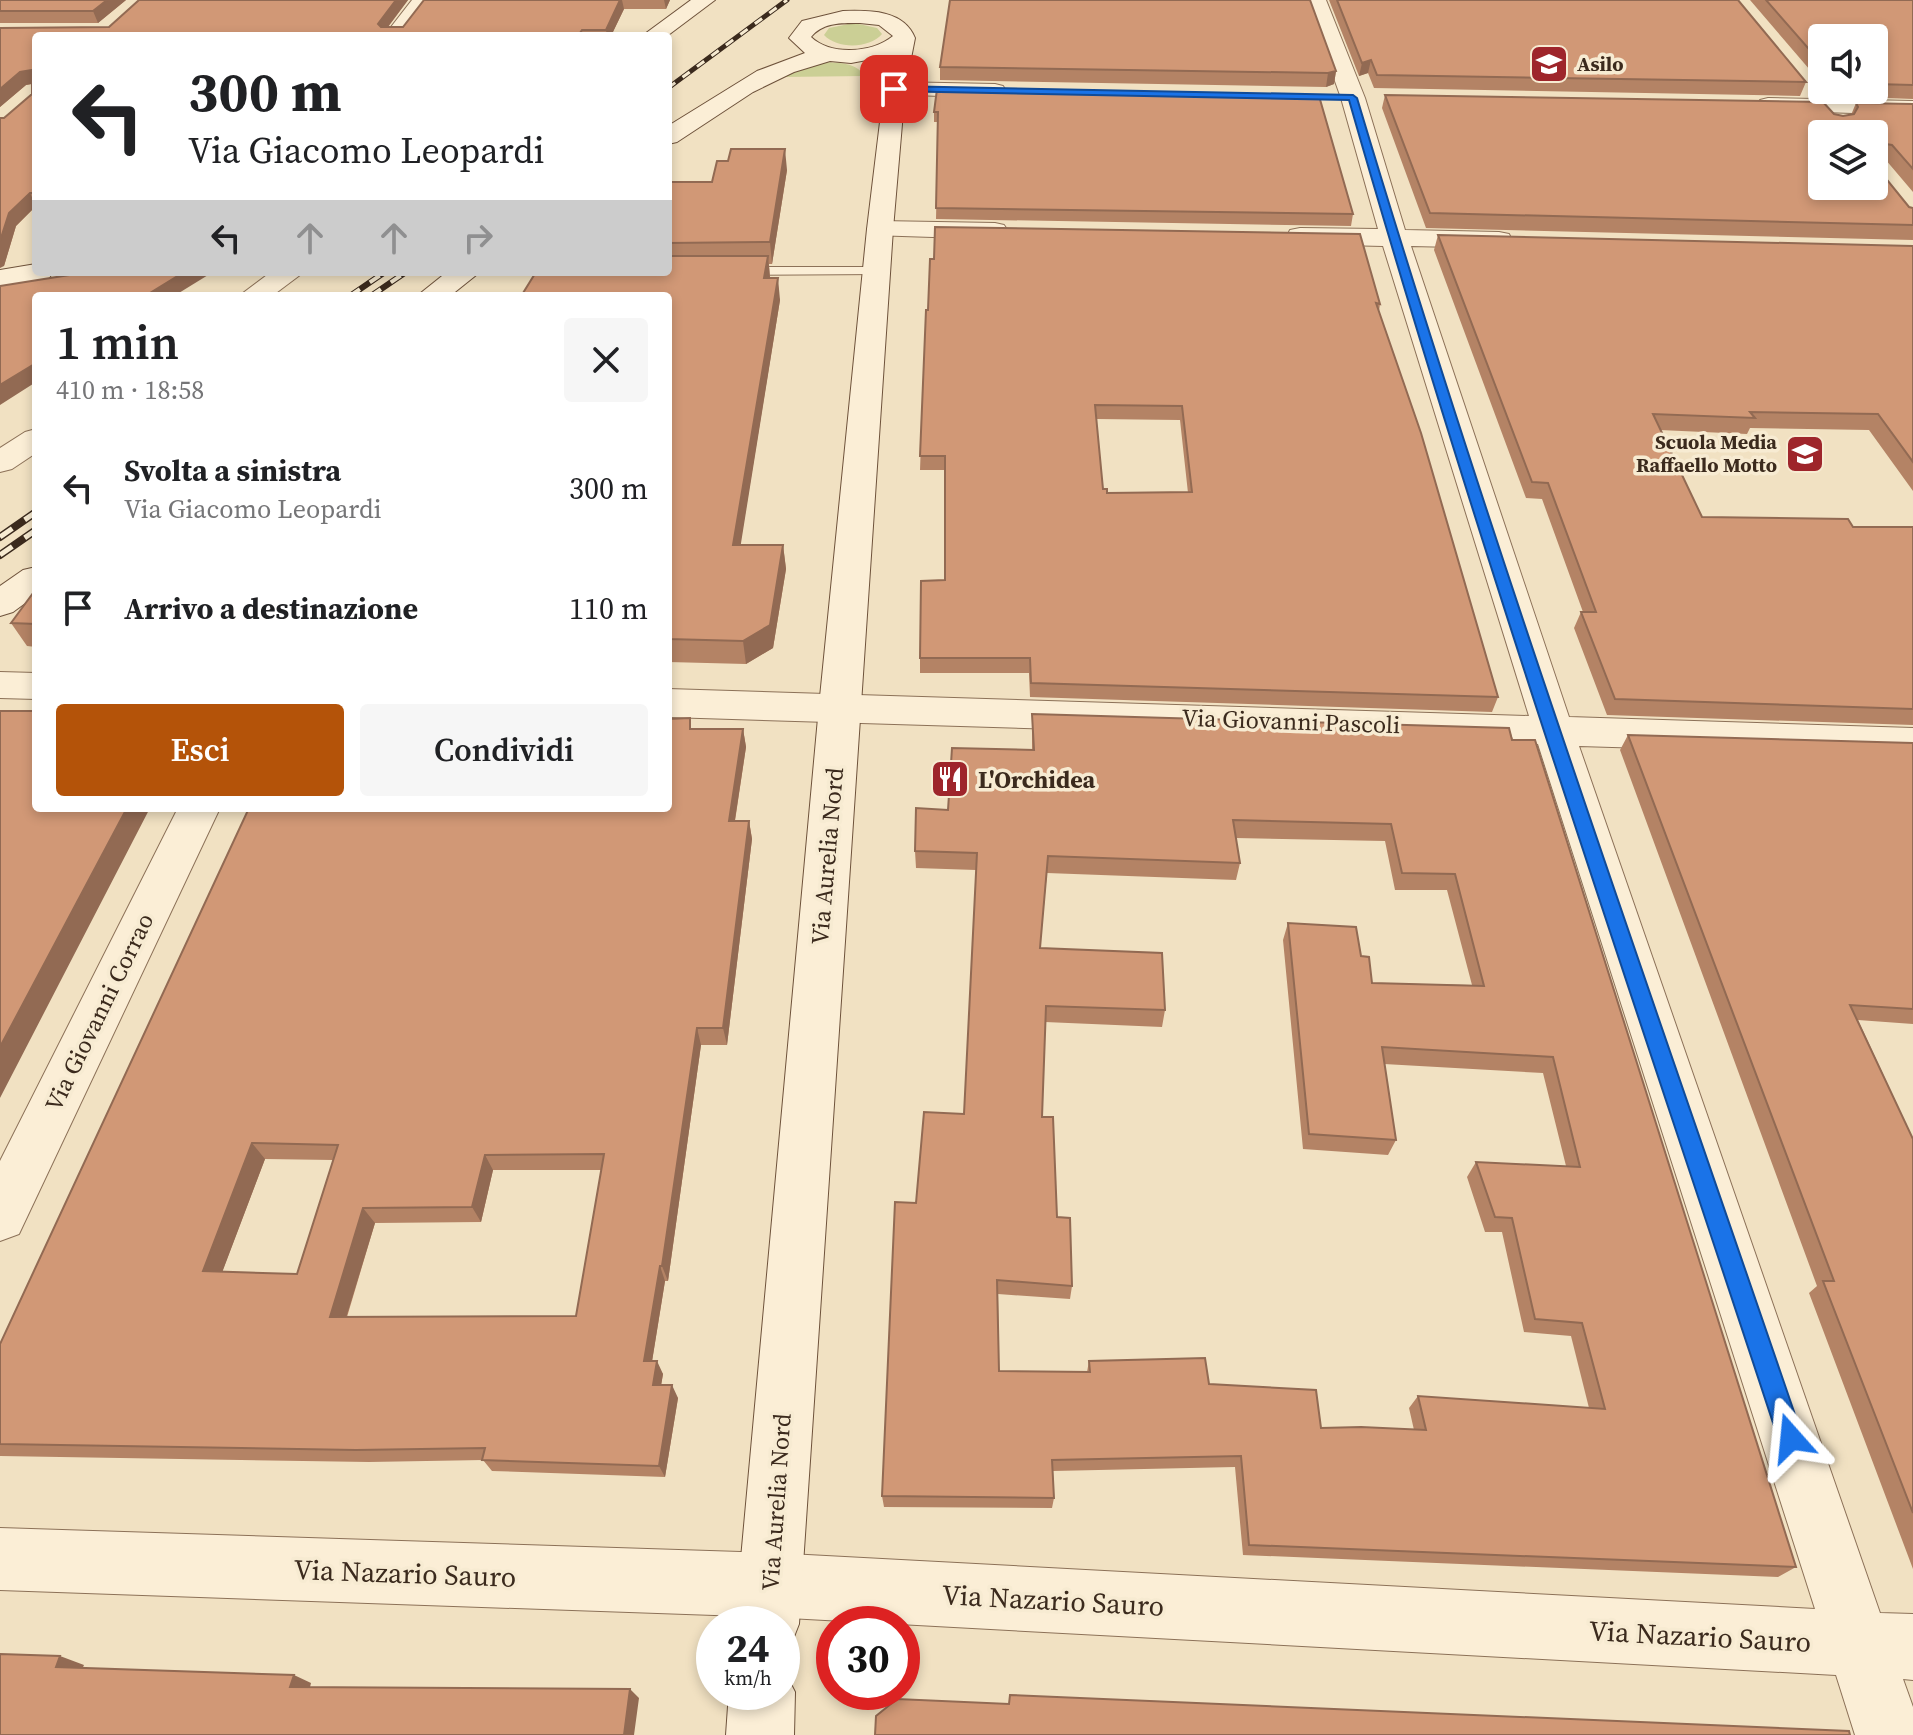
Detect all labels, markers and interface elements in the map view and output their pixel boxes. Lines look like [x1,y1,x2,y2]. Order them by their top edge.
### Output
map controls [1808,24,1888,200]
button: sound [1808,24,1888,104]
school or university icon: Asilo [1528,43,1570,85]
place label: Asilo [1577,50,1624,78]
text: 300 m [188,53,342,130]
pin [860,55,928,123]
icon: left [56,64,160,168]
icon: arrive [872,67,916,111]
button: layers [1808,120,1888,200]
text: Via Giacomo Leopardi [188,126,545,175]
icon: left [204,216,248,260]
icon: ahead [288,216,332,260]
icon: ahead [372,216,416,260]
icon: right [456,216,500,260]
text: 1 min [56,309,179,375]
button: close [564,318,648,402]
text: 410 m · 18:58 [56,372,204,408]
place label: Scuola Media Raffaello Motto [1636,428,1777,479]
school or university icon: Scuola Media Raffaello Motto [1784,433,1826,475]
text: Svolta a sinistra [124,450,341,491]
icon: left [56,466,100,510]
text: 300 m [569,468,648,509]
text: Via Giacomo Leopardi [124,491,381,527]
icon: arrive [56,586,100,630]
text: Arrivo a destinazione [124,588,418,629]
text: 110 m [569,588,648,629]
street label: Via Giovanni Pascoli [1181,701,1401,741]
button: Esci [56,704,344,796]
button: Condividi [360,704,648,796]
restaurant icon: L'Orchidea [929,758,971,800]
place label: L'Orchidea [978,763,1096,796]
street label: Via Aurelia Nord [803,766,851,946]
street label: Via Giovanni Corrao [37,907,161,1117]
position arrow [1749,1396,1833,1480]
street label: Via Aurelia Nord [753,1412,799,1592]
street label: Via Nazario Sauro [293,1550,517,1596]
street label: Via Nazario Sauro [941,1575,1165,1625]
speed limit sign: 30 [816,1606,920,1710]
street label: Via Nazario Sauro [1588,1611,1812,1661]
text: 24 [726,1621,770,1675]
text: km/h [724,1664,772,1692]

